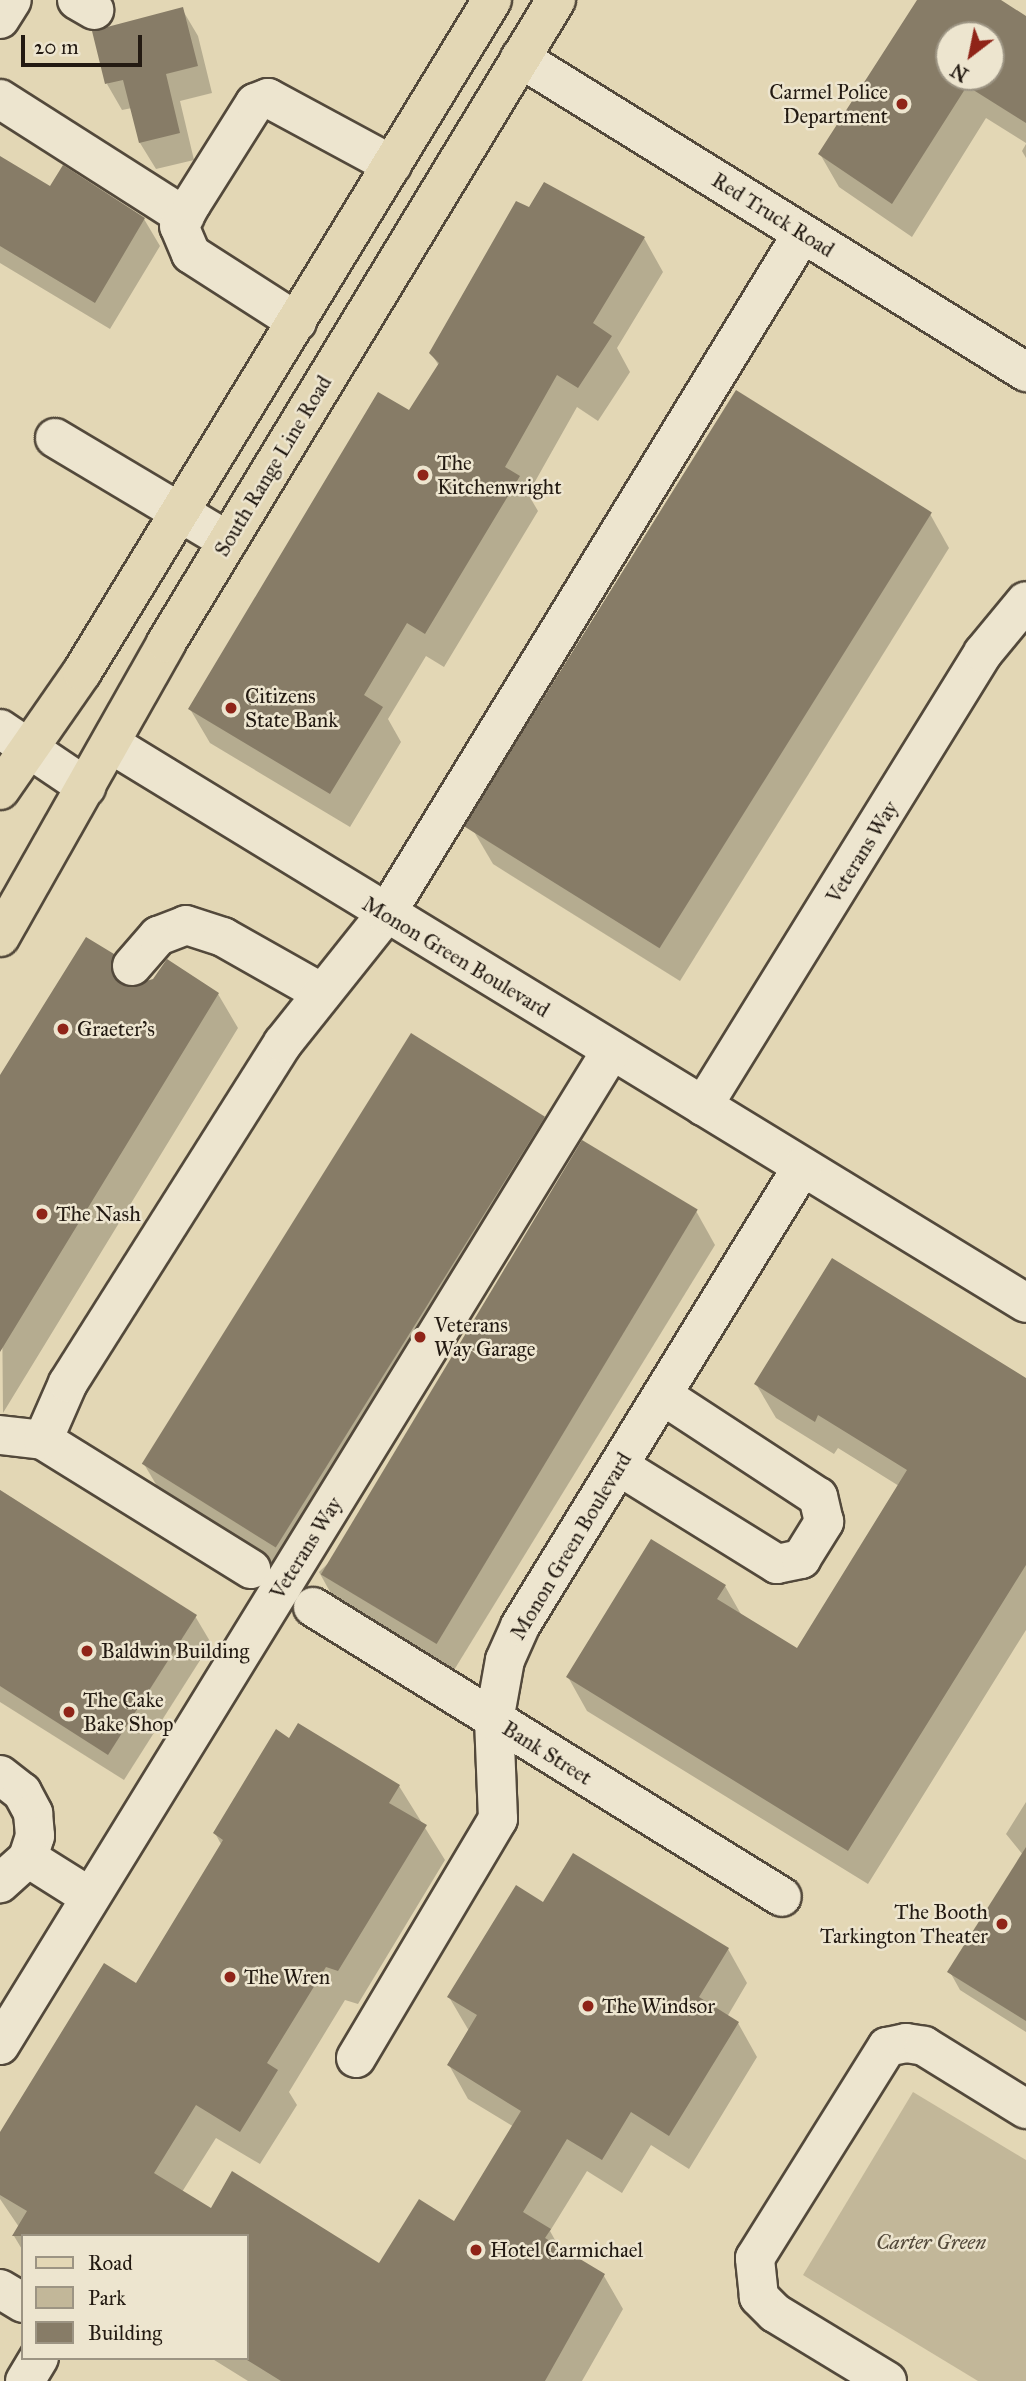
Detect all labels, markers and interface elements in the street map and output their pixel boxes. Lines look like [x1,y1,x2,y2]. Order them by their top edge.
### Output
scale bar [24,21,145,65]
north arrow [935,21,1005,91]
text: 20 m [34,34,79,60]
text: N [947,59,973,87]
place label: Carmel Police Department [769,79,888,129]
marker: Carmel Police Department [894,96,910,112]
street label: Red Truck Road [707,167,839,263]
street label: South Range Line Road [209,371,337,561]
place label: The Kitchenwright [437,450,562,500]
marker: The Kitchenwright [415,467,431,483]
place label: Citizens State Bank [245,683,338,733]
marker: Citizens State Bank [223,700,239,716]
street label: Veterans Way [821,796,903,908]
street label: Monon Green Boulevard [358,891,554,1023]
place label: Graeter's [77,1016,155,1042]
marker: Graeter's [55,1021,71,1037]
place label: The Nash [56,1201,141,1227]
marker: The Nash [34,1206,50,1222]
place label: Veterans Way Garage [434,1312,535,1362]
marker: Veterans Way Garage [412,1329,428,1345]
street label: Monon Green Boulevard [505,1448,637,1644]
street label: Veterans Way [265,1492,347,1604]
place label: Baldwin Building [101,1638,249,1664]
marker: Baldwin Building [79,1643,95,1659]
place label: The Cake Bake Shop [83,1687,174,1737]
marker: The Cake Bake Shop [61,1704,77,1720]
street label: Bank Street [498,1716,596,1790]
place label: The Booth Tarkington Theater [820,1899,988,1949]
marker: The Booth Tarkington Theater [994,1916,1010,1932]
place label: The Wren [244,1964,330,1990]
marker: The Wren [222,1969,238,1985]
place label: The Windsor [602,1993,715,2019]
marker: The Windsor [580,1998,596,2014]
park label: Carter Green [876,2229,986,2255]
legend [21,2234,248,2360]
place label: Hotel Carmichael [490,2237,643,2263]
marker: Hotel Carmichael [468,2242,484,2258]
text: Road [88,2250,133,2276]
text: Park [88,2285,126,2311]
text: Building [88,2320,162,2346]

